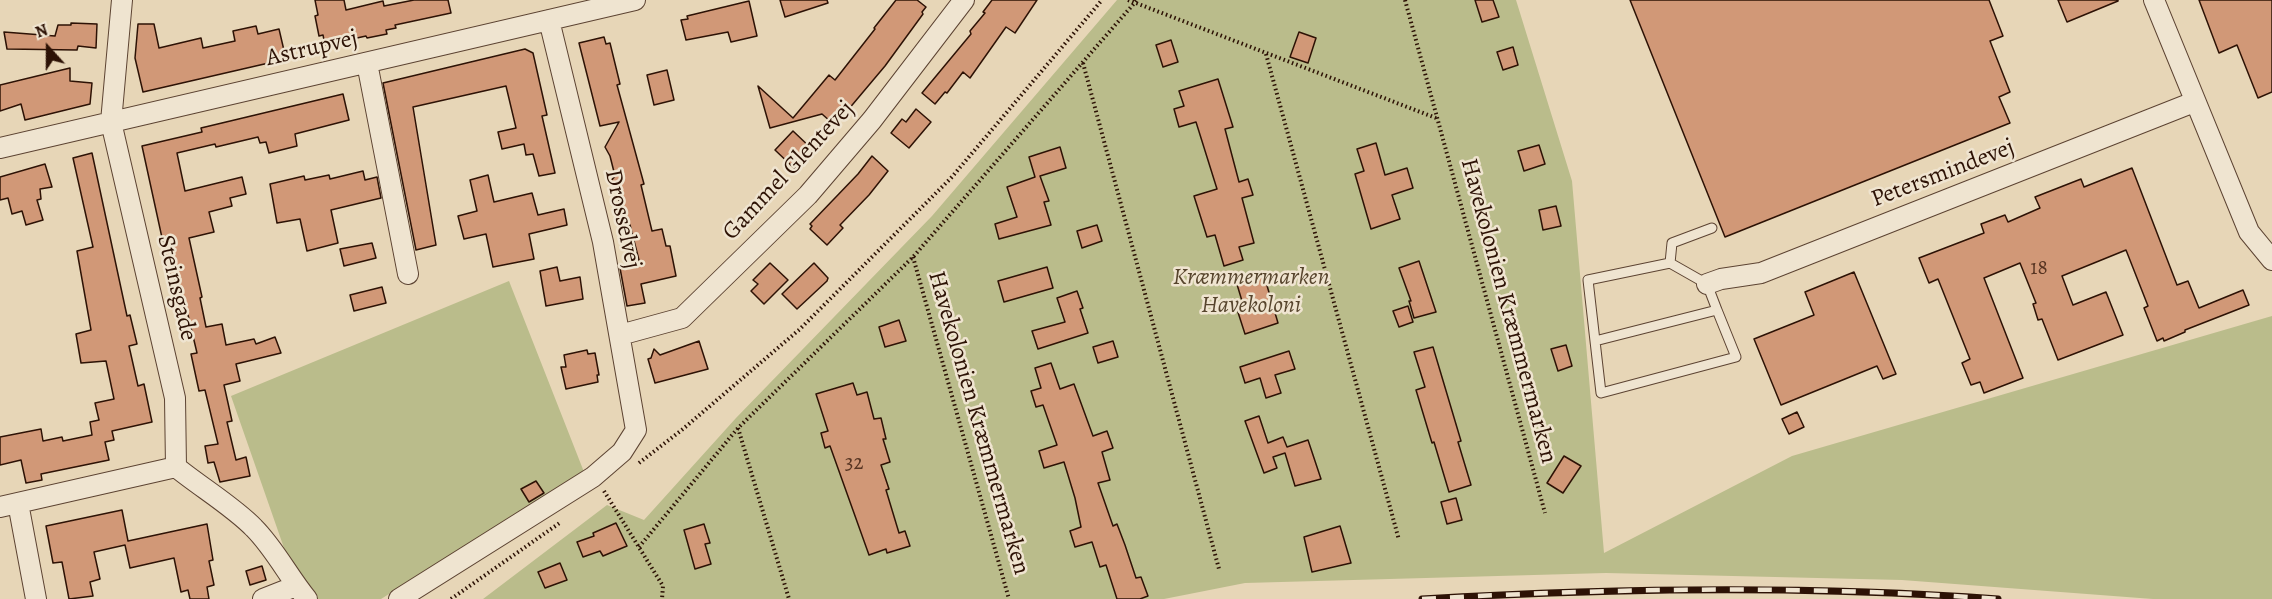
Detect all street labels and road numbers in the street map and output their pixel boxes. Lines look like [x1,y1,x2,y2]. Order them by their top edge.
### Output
street label: Astrupvej [263,24,361,74]
street label: Gammel Glentevej [717,96,861,246]
street label: Petersmindevej [1867,134,2019,214]
street label: Havekolonien Kræmmermarken [1453,155,1563,467]
street label: Drosselvej [597,167,647,271]
street label: Steinsgade [150,232,202,344]
street label: Havekolonien Kræmmermarken [921,268,1035,578]

